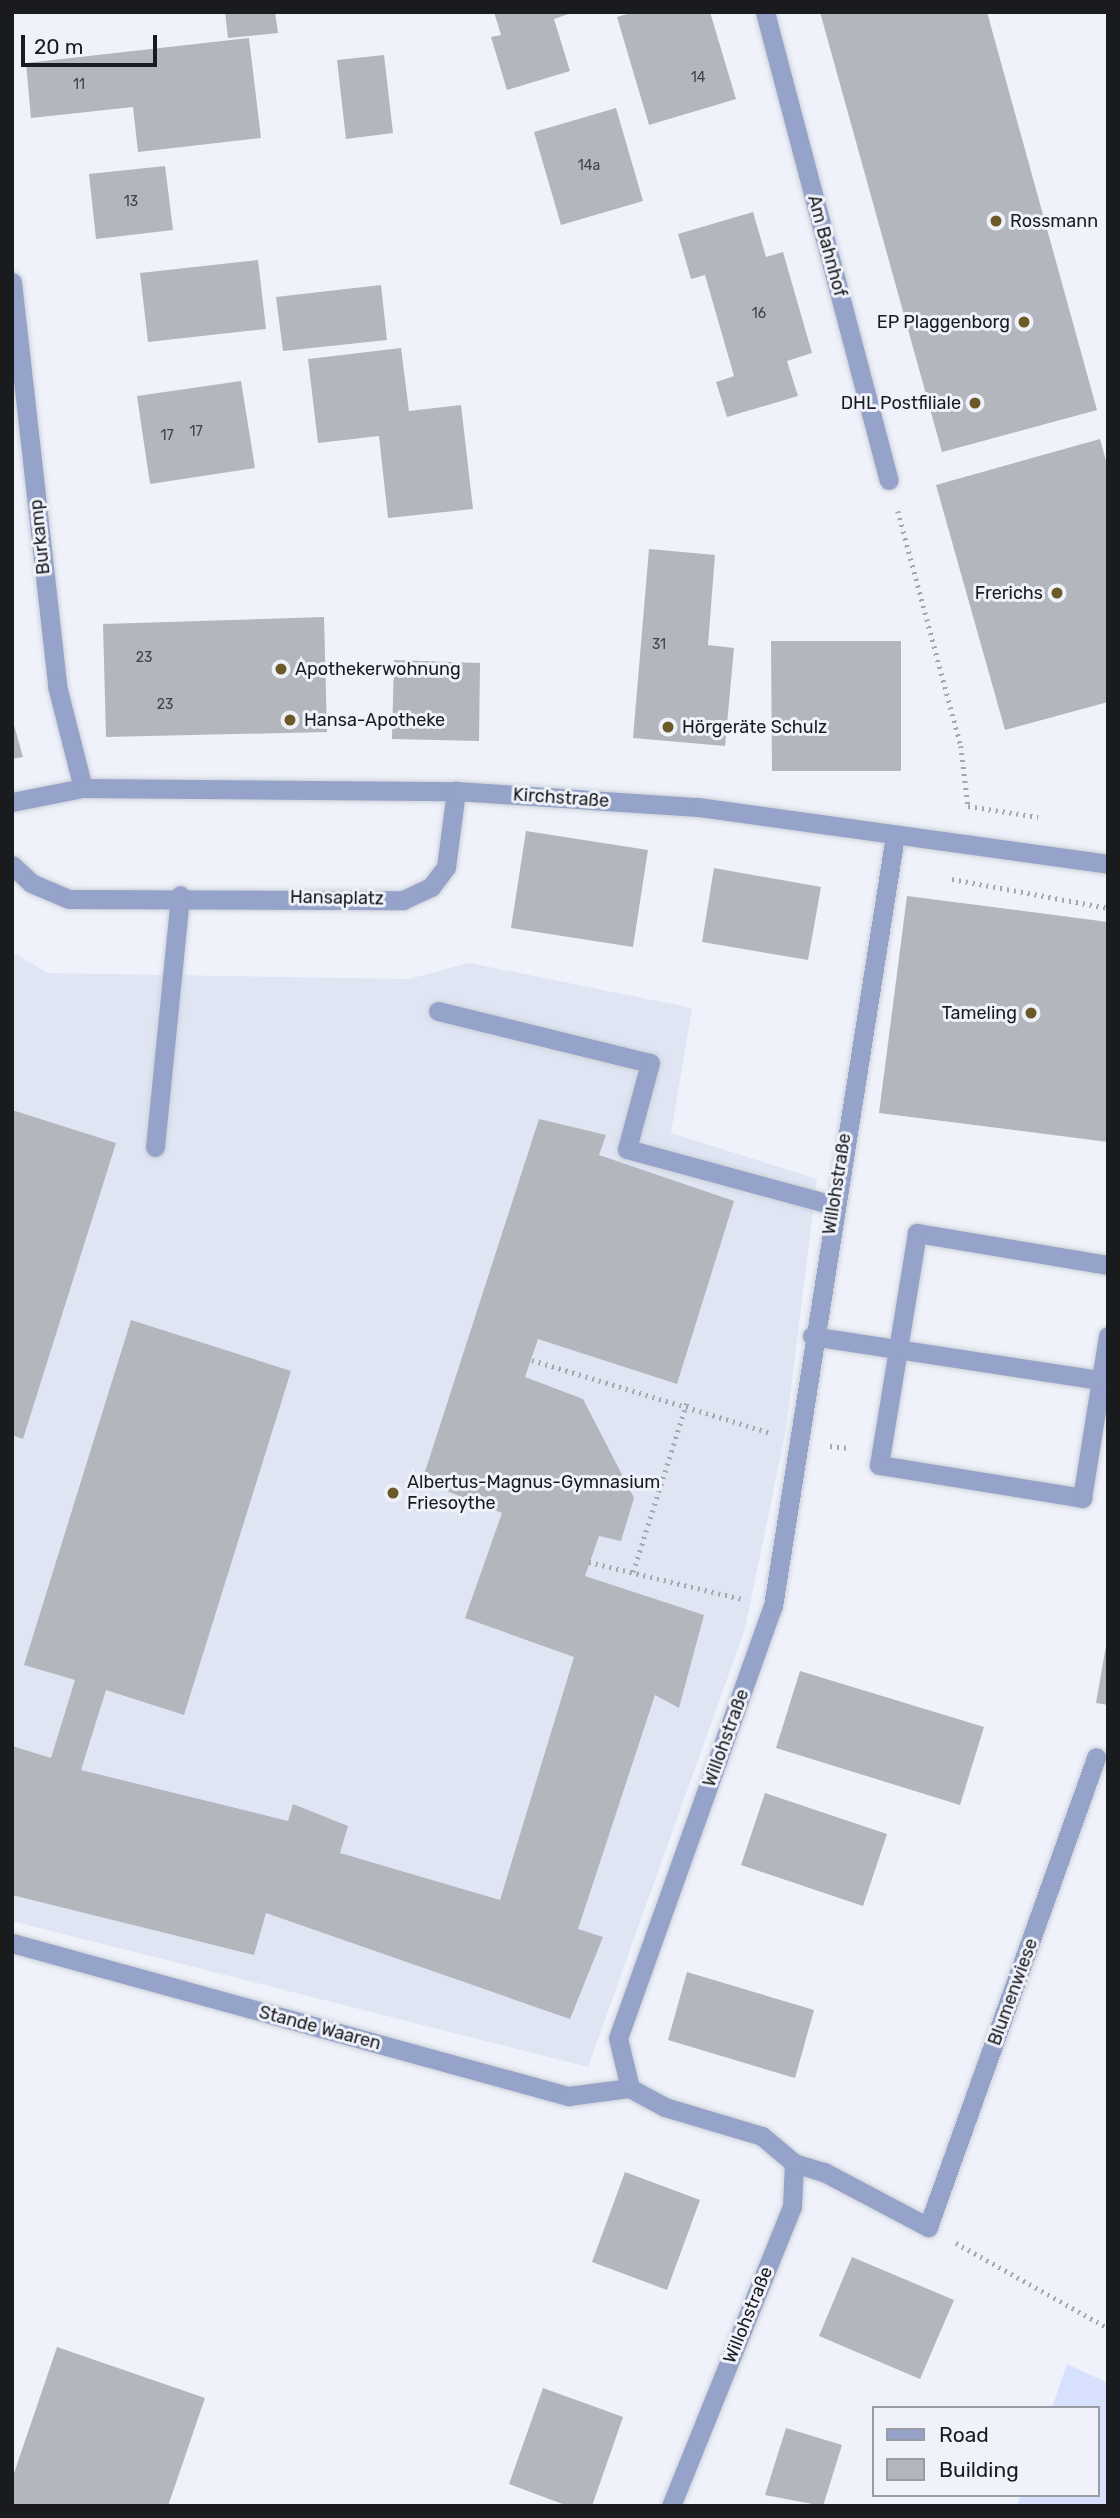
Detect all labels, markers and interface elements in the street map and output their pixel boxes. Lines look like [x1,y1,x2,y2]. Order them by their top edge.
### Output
scale bar [24,21,161,65]
text: 20 m [34,34,83,59]
house number: 14 [691,70,705,86]
house number: 11 [73,77,85,93]
house number: 14a [578,158,600,174]
street label: Am Bahnhof [803,193,851,299]
house number: 13 [124,194,138,210]
place label: Rossmann [1010,210,1098,232]
marker: Rossmann [988,213,1004,229]
house number: 16 [752,306,766,322]
place label: EP Plaggenborg [876,311,1010,333]
marker: EP Plaggenborg [1016,314,1032,330]
place label: DHL Postfiliale [840,392,961,414]
marker: DHL Postfiliale [967,395,983,411]
house number: 17 [189,424,203,440]
house number: 17 [160,428,174,444]
street label: Burkamp [25,498,55,576]
place label: Frerichs [975,582,1043,604]
marker: Frerichs [1049,585,1065,601]
house number: 31 [652,637,666,653]
house number: 23 [136,650,152,666]
place label: Apothekerwohnung [295,658,461,680]
marker: Apothekerwohnung [273,661,289,677]
house number: 23 [157,697,173,713]
place label: Hansa-Apotheke [304,709,445,731]
marker: Hansa-Apotheke [282,712,298,728]
place label: Hörgeräte Schulz [682,716,827,738]
marker: Hörgeräte Schulz [660,719,676,735]
street label: Kirchstraße [512,784,610,812]
street label: Hansaplatz [290,886,384,910]
place label: Tameling [942,1002,1017,1024]
marker: Tameling [1023,1005,1039,1021]
street label: Willohstraße [818,1132,856,1236]
place label: Albertus-Magnus-Gymnasium Friesoythe [407,1472,660,1514]
marker: Albertus-Magnus-Gymnasium Friesoythe [385,1485,401,1501]
street label: Willohstraße [698,1686,754,1790]
street label: Blumenwiese [984,1936,1042,2048]
street label: Stande Waaren [256,2001,384,2055]
street label: Willohstraße [719,2264,777,2366]
legend [872,2406,1099,2497]
text: Road [939,2422,989,2447]
text: Building [939,2457,1019,2482]

